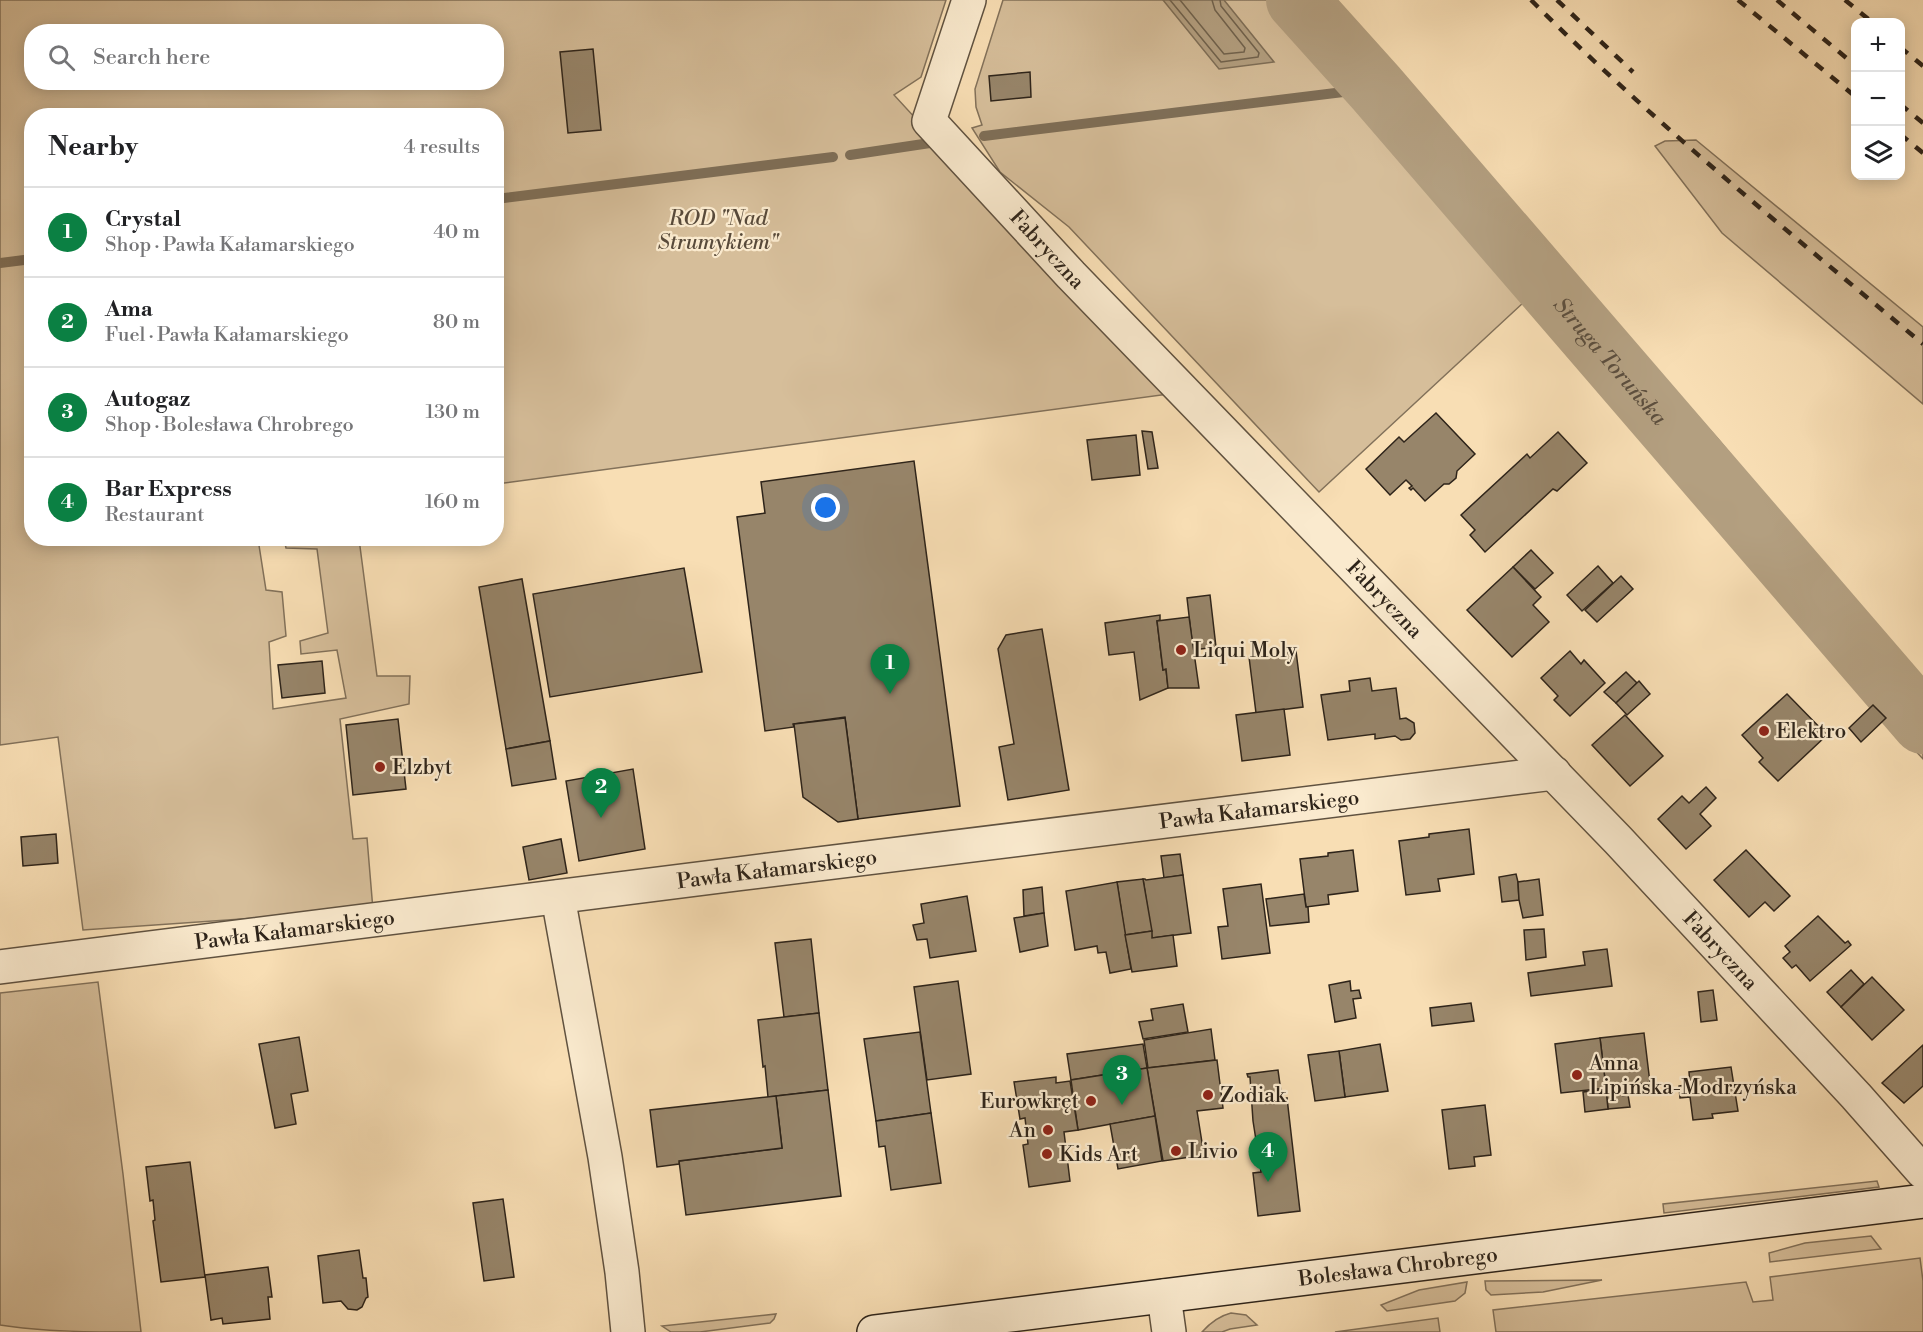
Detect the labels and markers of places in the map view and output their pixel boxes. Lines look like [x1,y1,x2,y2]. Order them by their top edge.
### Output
place label: Liqui Moly [1193,638,1298,664]
marker: Liqui Moly [1174,643,1188,657]
pin: 1 [870,644,910,694]
place label: Elektro [1776,719,1846,745]
marker: Elektro [1757,724,1771,738]
place label: Elzbyt [392,755,453,781]
marker: Elzbyt [373,760,387,774]
pin: 2 [582,768,620,818]
place label: Anna Lipińska-Modrzyńska [1588,1051,1797,1101]
pin: 3 [1102,1056,1142,1105]
marker: Anna Lipińska-Modrzyńska [1570,1068,1584,1082]
place label: Zodiak [1220,1083,1287,1109]
marker: Zodiak [1201,1088,1215,1102]
place label: Eurowkręt [980,1089,1080,1115]
marker: Eurowkręt [1084,1094,1098,1108]
place label: An [1008,1118,1036,1144]
marker: An [1041,1123,1055,1137]
pin: 4 [1248,1132,1288,1182]
place label: Livio [1188,1139,1238,1165]
place label: Kids Art [1059,1142,1139,1168]
marker: Livio [1169,1144,1183,1158]
marker: Kids Art [1040,1147,1054,1161]

